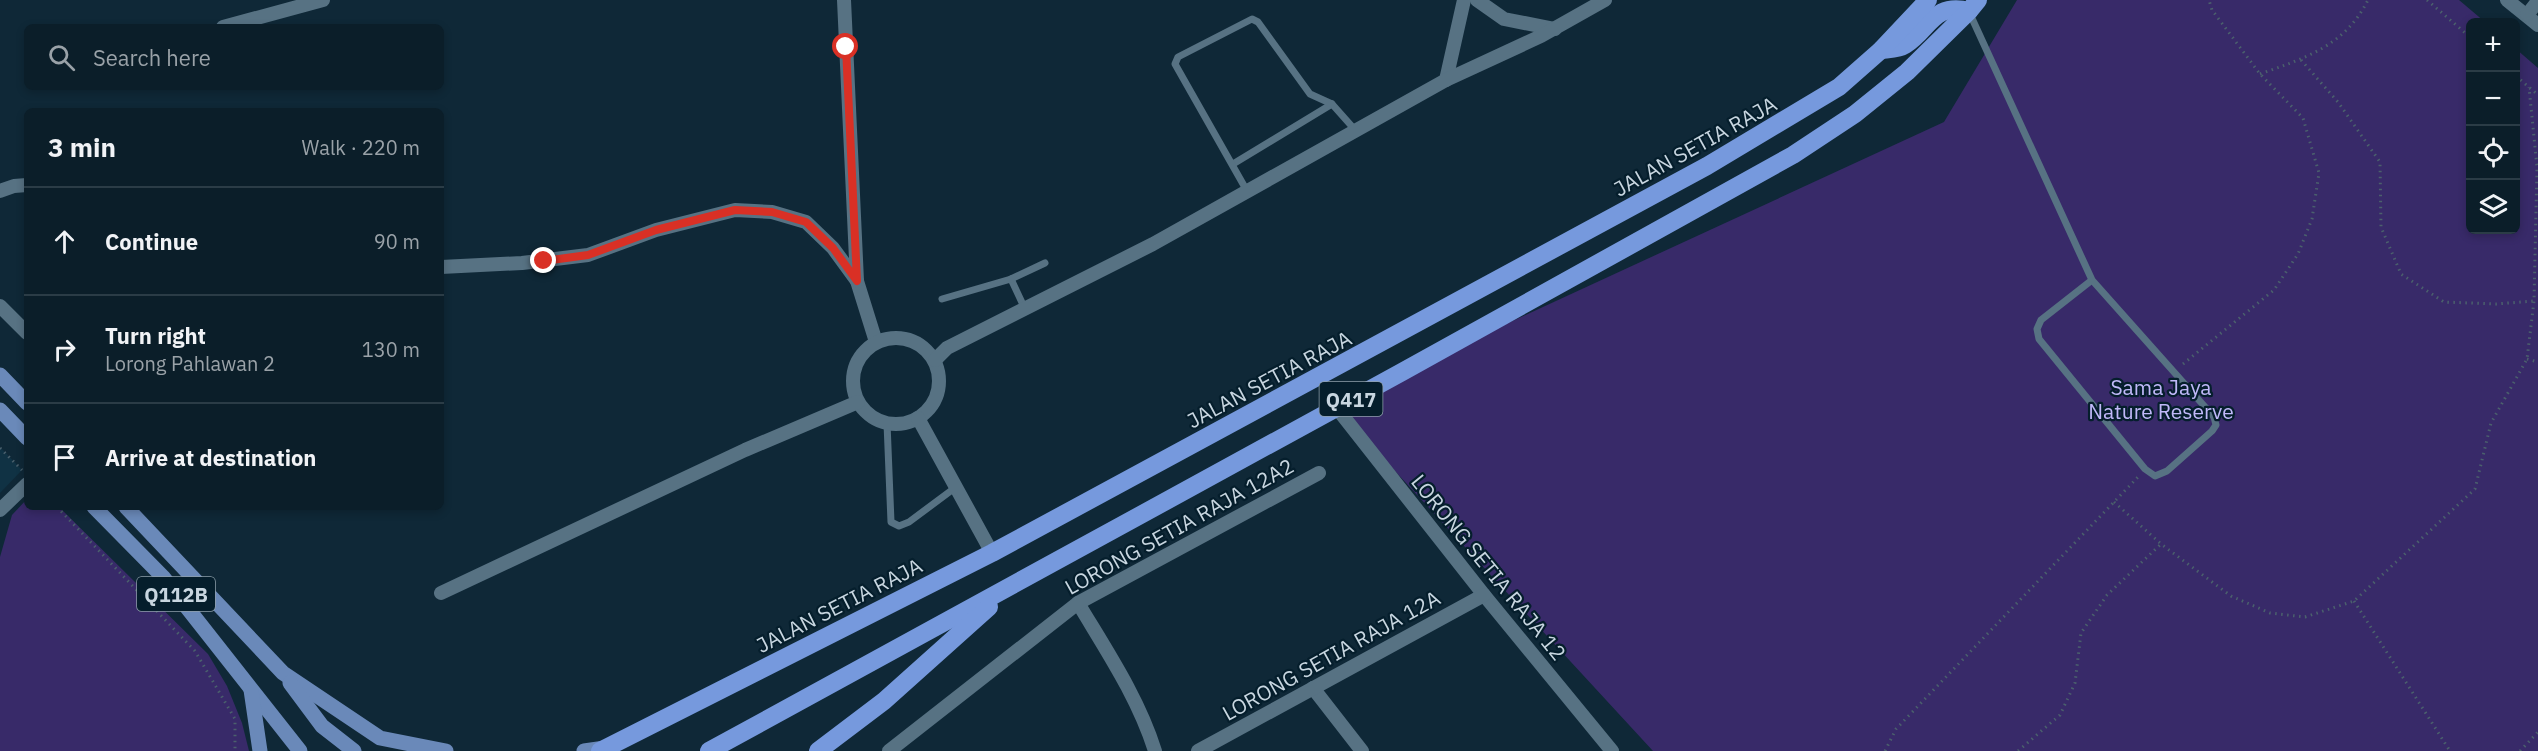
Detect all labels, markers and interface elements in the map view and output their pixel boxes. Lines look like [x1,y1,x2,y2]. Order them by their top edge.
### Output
map controls [2466,18,2520,234]
button: + [2466,18,2520,72]
search box [24,24,444,90]
route start [832,33,858,59]
icon: search [45,41,78,74]
text: Search here [93,43,211,72]
button: − [2466,72,2520,126]
street label: JALAN SETIA RAJA [1608,90,1782,202]
button: locate [2466,126,2520,180]
text: 3 min [48,130,116,164]
text: Walk · 220 m [302,134,420,161]
button: layers [2466,180,2520,234]
icon: ahead [48,225,81,258]
text: Continue [105,227,198,256]
text: 90 m [374,228,420,255]
route end [530,247,556,273]
text: Turn right [105,321,206,350]
street label: JALAN SETIA RAJA [1182,324,1356,434]
icon: right [48,333,81,366]
text: 130 m [362,336,420,363]
text: Lorong Pahlawan 2 [105,350,275,377]
park label: Sama Jaya Nature Reserve [2088,373,2234,425]
road number: Q417 [1320,382,1382,416]
icon: arrive [48,441,81,474]
text: Arrive at destination [105,443,316,472]
street label: LORONG SETIA RAJA 12A2 [1060,451,1298,601]
street label: LORONG SETIA RAJA 12 [1405,468,1573,666]
street label: JALAN SETIA RAJA [751,551,927,659]
road number: Q112B [137,577,215,611]
street label: LORONG SETIA RAJA 12A [1217,583,1445,727]

